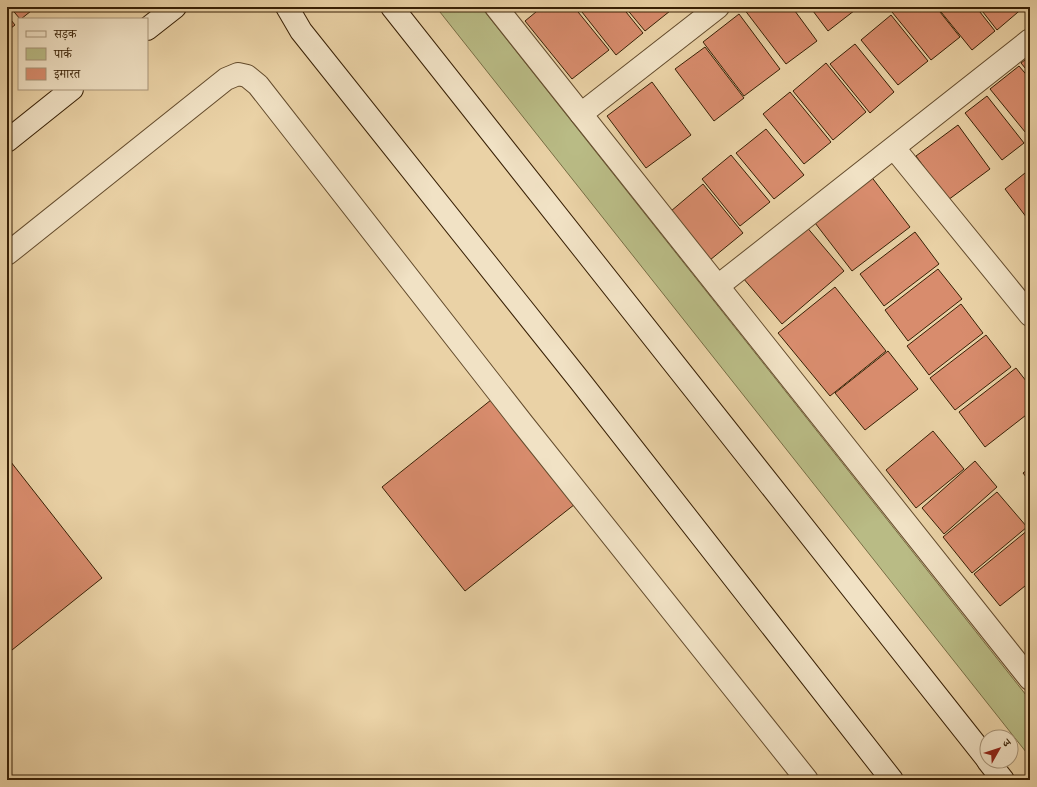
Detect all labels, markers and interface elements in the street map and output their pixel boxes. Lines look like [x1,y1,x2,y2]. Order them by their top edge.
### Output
legend [18,18,148,90]
text: सड़क [53,27,78,42]
text: पार्क [53,47,73,62]
text: इमारत [53,67,81,82]
north arrow [979,729,1019,769]
text: उ [998,736,1014,751]

